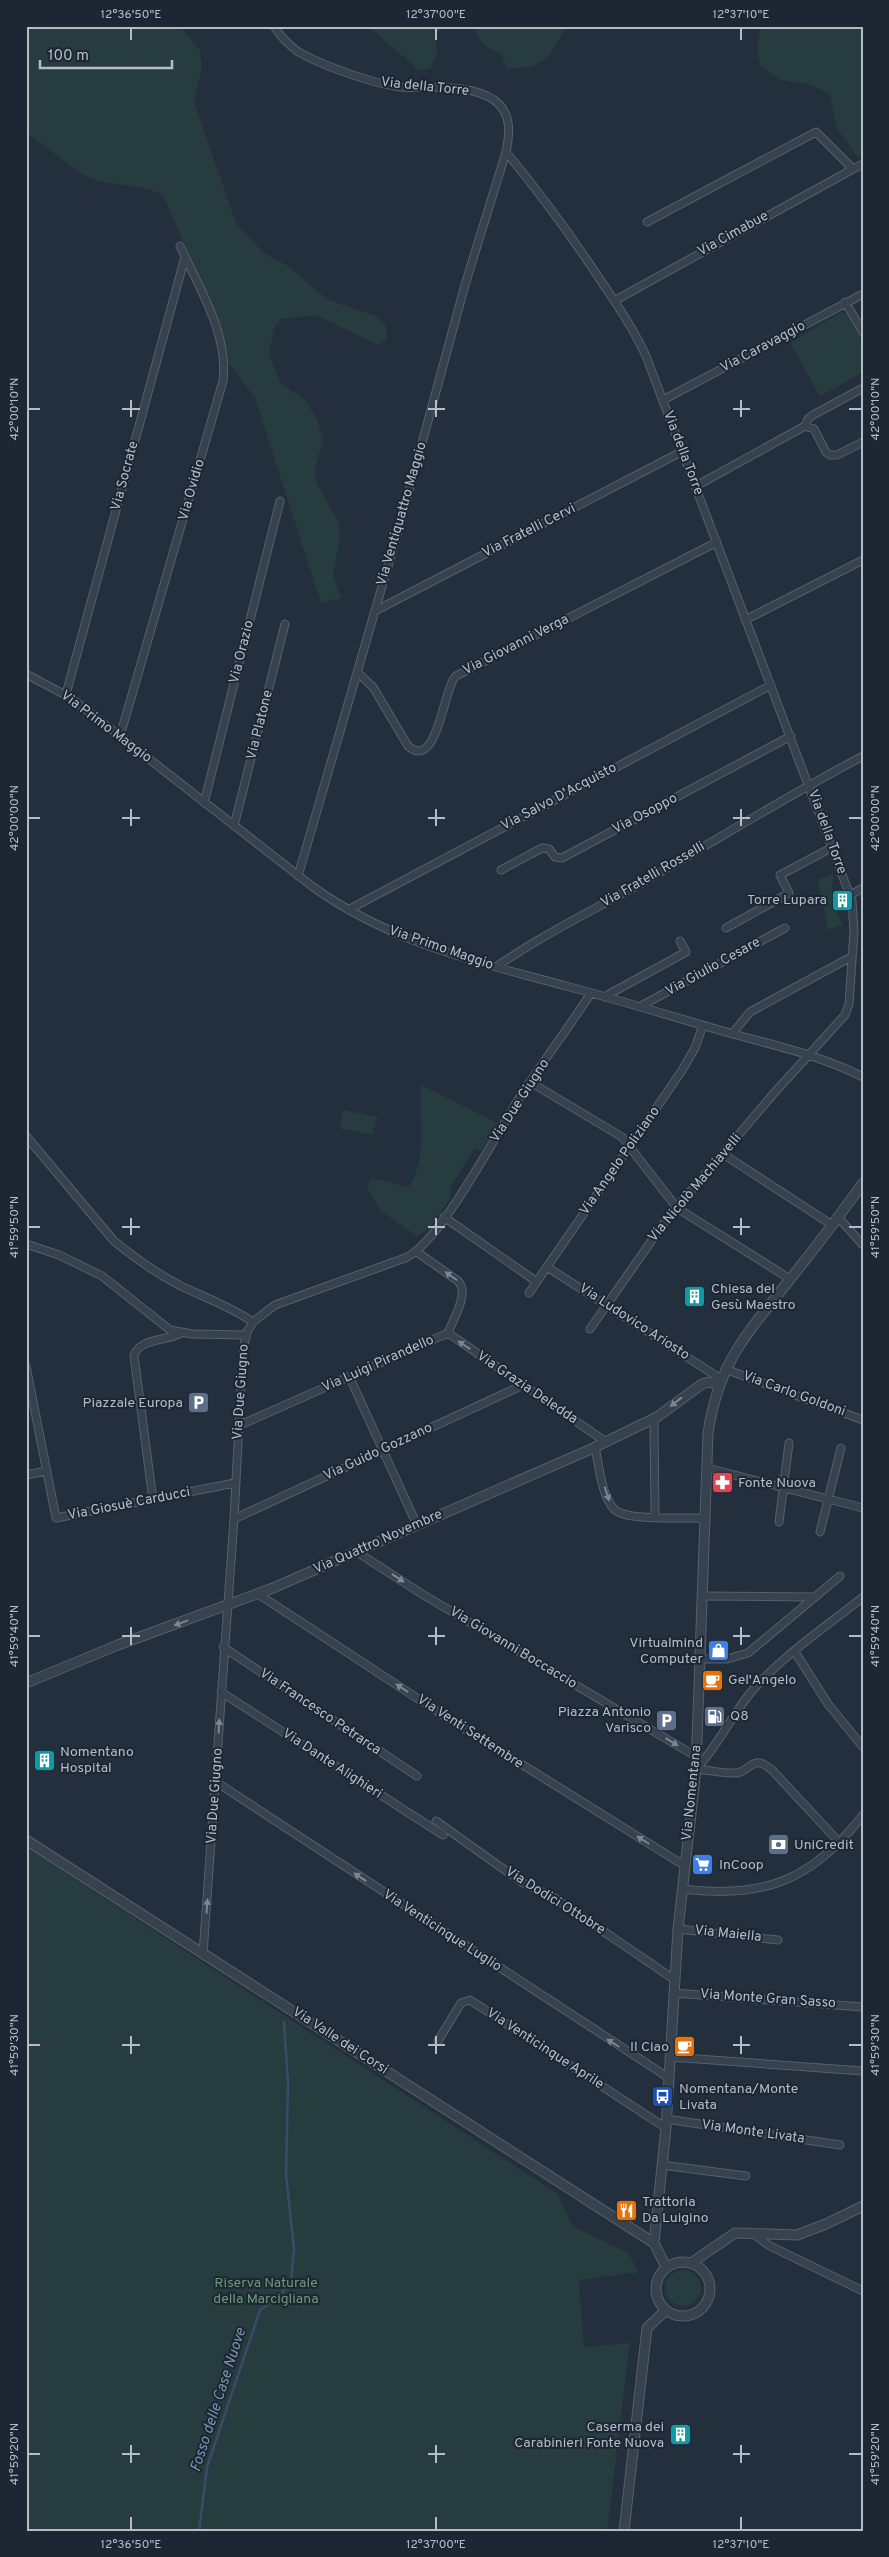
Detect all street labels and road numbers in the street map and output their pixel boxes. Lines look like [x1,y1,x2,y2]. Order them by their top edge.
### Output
street label: Via della Torre [380,74,470,100]
street label: Via Cimabue [695,208,771,260]
street label: Via Caravaggio [718,317,809,377]
street label: Via della Torre [659,408,707,498]
street label: Via Socrate [108,439,142,513]
street label: Via Ventiquattro Maggio [373,440,431,588]
street label: Via Ovidio [175,457,209,523]
street label: Via Fratelli Cervi [479,500,579,562]
street label: Via Giovanni Verga [460,611,572,679]
street label: Via Orazio [226,618,258,685]
street label: Via Primo Maggio [57,687,155,767]
street label: Via Platone [243,688,277,762]
street label: Via Salvo D'Acquisto [498,759,620,835]
street label: Via della Torre [804,787,850,877]
street label: Via Osoppo [610,790,681,838]
street label: Via Fratelli Rosselli [598,838,708,912]
street label: Via Primo Maggio [386,922,496,974]
street label: Via Giulio Cesare [663,934,763,1000]
street label: Via Due Giugno [487,1056,553,1146]
street label: Via Angelo Poliziano [576,1103,664,1218]
street label: Via Nicolò Machiavelli [645,1130,745,1246]
street label: Via Ludovico Ariosto [575,1280,693,1364]
street label: Via Luigi Pirandello [319,1332,437,1396]
street label: Via Due Giugno [229,1343,253,1441]
street label: Via Grazia Deledda [473,1348,581,1428]
street label: Via Carlo Goldoni [740,1368,848,1420]
street label: Via Guido Gozzano [321,1419,435,1485]
street label: Via Giosuè Carducci [66,1484,192,1524]
street label: Via Quattro Novembre [311,1506,445,1578]
street label: Via Giovanni Boccaccio [446,1603,580,1693]
street label: Via Francesco Petrarca [256,1665,384,1759]
street label: Via Venti Settembre [414,1691,526,1773]
street label: Via Dante Alighieri [279,1725,385,1803]
street label: Via Nomentana [679,1744,705,1842]
street label: Via Due Giugno [203,1747,227,1845]
street label: Via Dodici Ottobre [502,1863,608,1939]
street label: Via Venticinque Luglio [379,1886,505,1976]
street label: Via Maiella [694,1922,762,1946]
street label: Via Monte Gran Sasso [700,1986,837,2012]
street label: Via Valle dei Corsi [289,2004,391,2078]
street label: Via Venticinque Aprile [483,2005,607,2093]
street label: Via Monte Livata [700,2116,806,2148]

